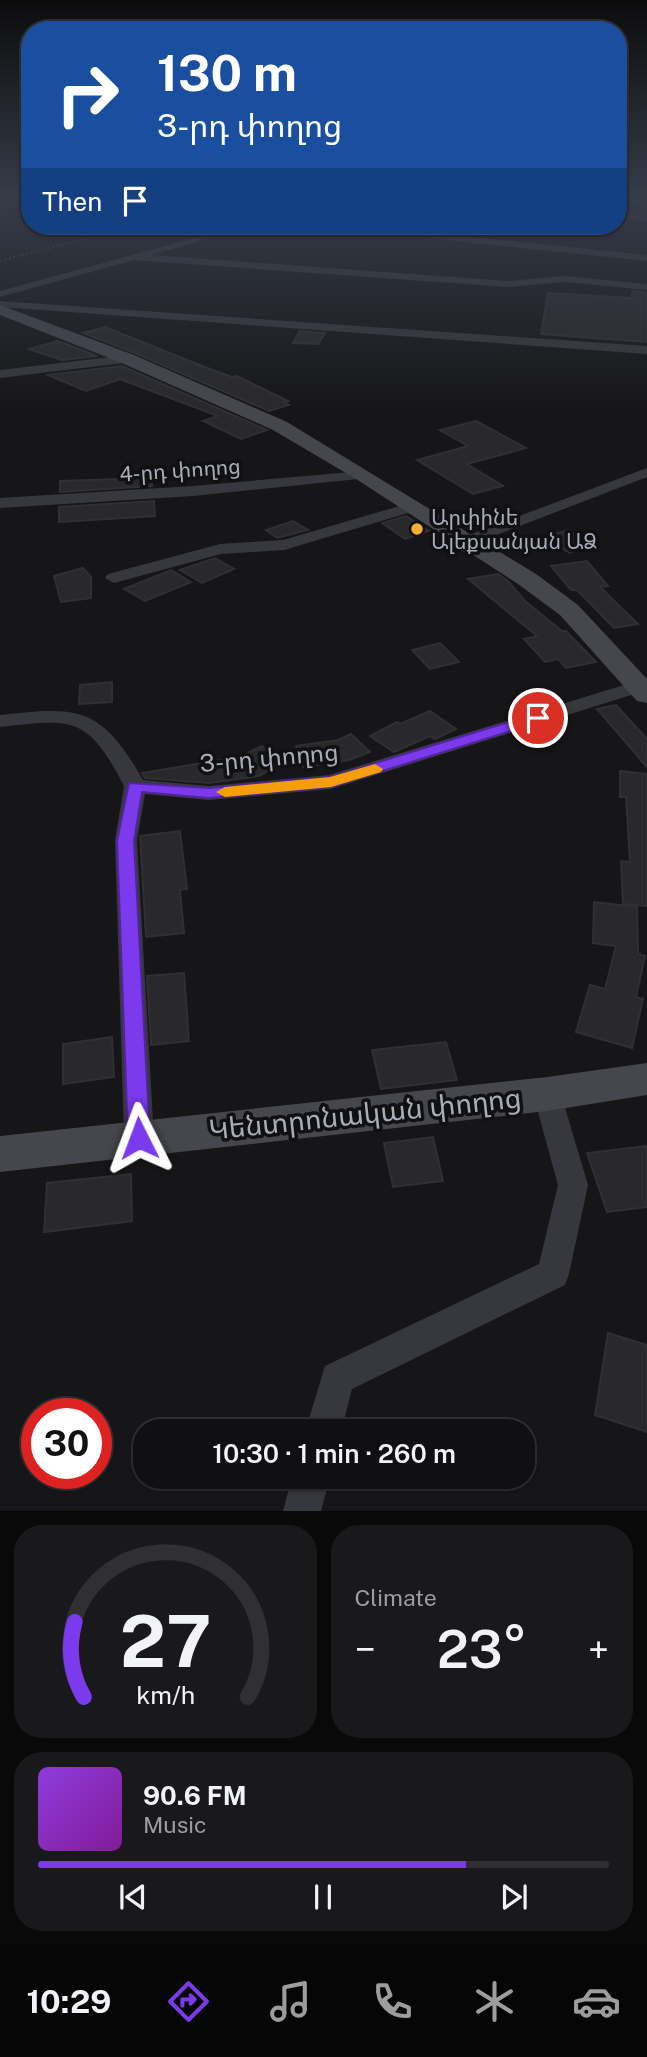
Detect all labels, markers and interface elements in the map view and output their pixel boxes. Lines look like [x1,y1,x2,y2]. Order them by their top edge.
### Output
text: 130 m [157,44,297,102]
icon: right [42,49,133,140]
text: 3-րդ փողոց [157,107,342,144]
icon: arrive [116,182,154,220]
text: Then [42,186,102,217]
street label: 4-րդ փողոց [119,453,241,487]
place label: Արփինե Ալեքսանյան ԱՁ [431,505,597,554]
marker: Արփինե Ալեքսանյան ԱՁ [409,521,425,537]
pin [508,688,568,748]
icon: arrive [519,699,557,737]
street label: 3-րդ փողոց [199,737,339,778]
street label: Կենտրոնական փողոց [207,1080,523,1147]
position arrow [102,1101,176,1175]
speed limit sign: 30 [21,1398,112,1489]
text: 10:30 · 1 min · 260 m [212,1438,456,1469]
text: Climate [355,1584,437,1611]
text: 27 [119,1599,211,1684]
text: 23° [437,1619,527,1680]
text: − [355,1627,376,1672]
text: + [588,1627,609,1672]
text: km/h [136,1680,195,1710]
text: 90.6 FM [143,1780,247,1811]
text: Music [143,1811,207,1838]
icon: previous [114,1878,152,1916]
icon: pause [304,1878,342,1916]
icon: next [495,1878,533,1916]
icon: directions [164,1977,213,2026]
icon: music [266,1977,315,2026]
icon: phone [368,1977,417,2026]
icon: climate [470,1977,519,2026]
icon: car [572,1977,621,2026]
text: 10:29 [26,1983,111,2020]

